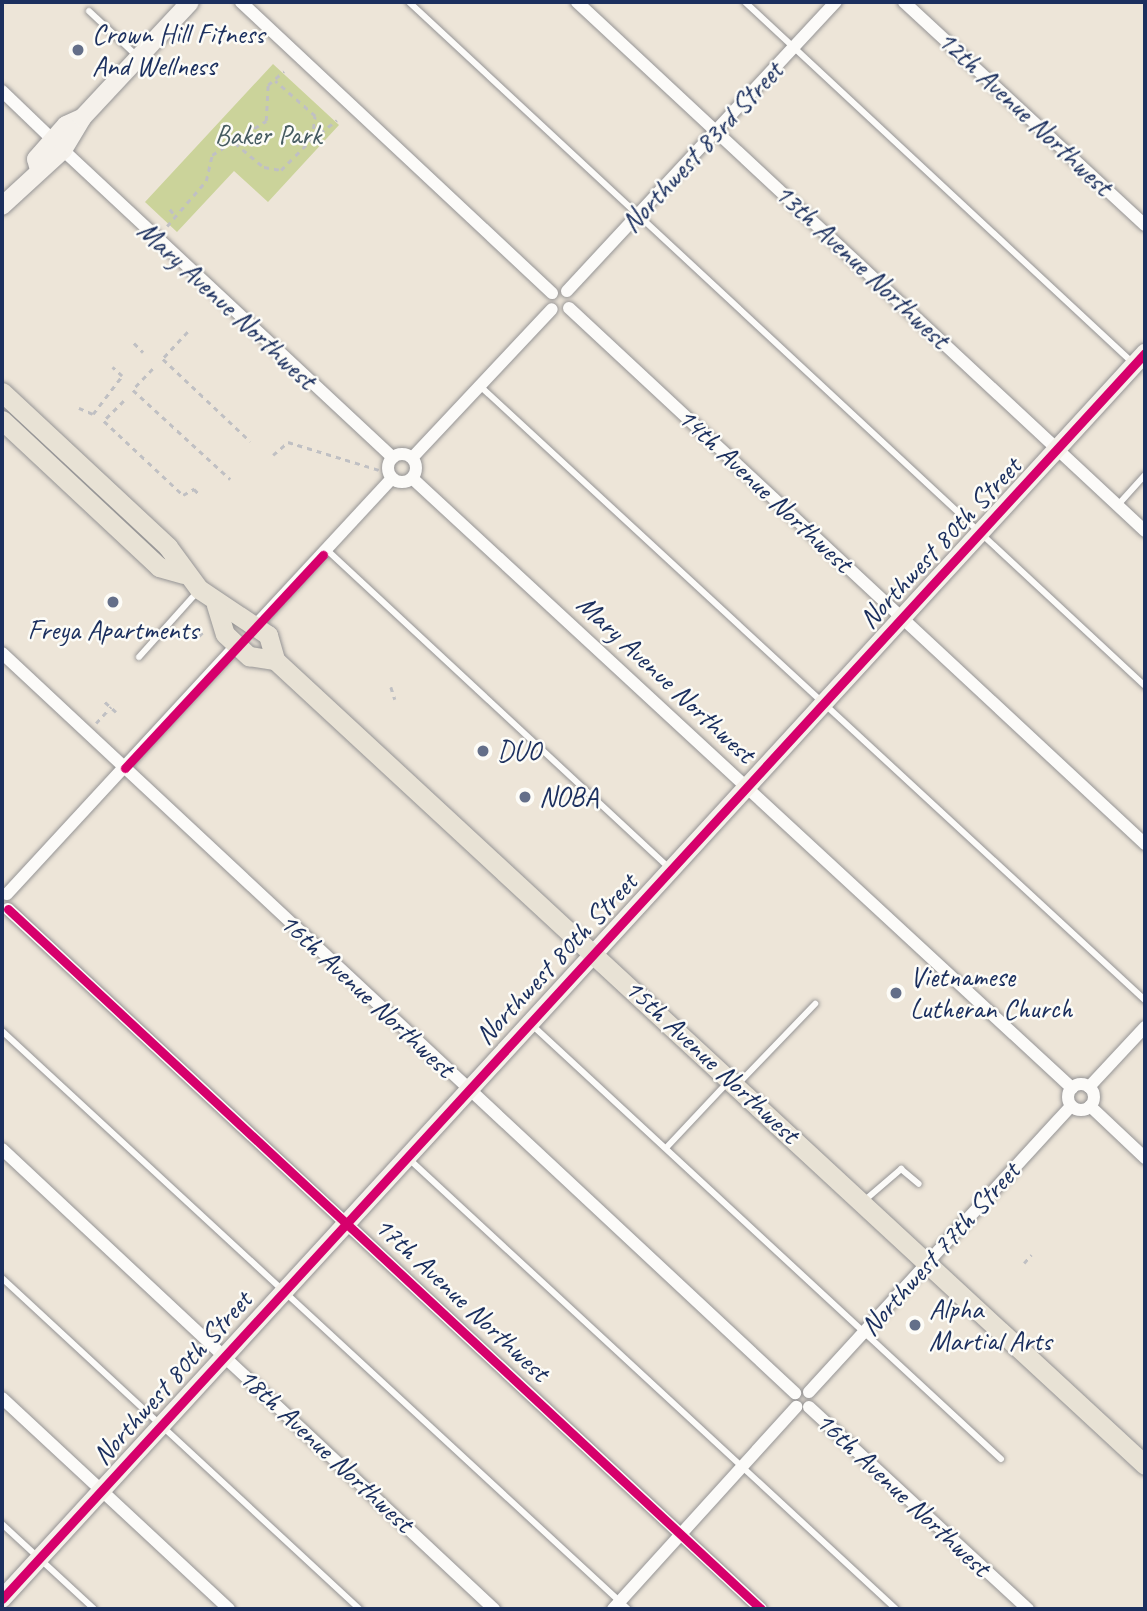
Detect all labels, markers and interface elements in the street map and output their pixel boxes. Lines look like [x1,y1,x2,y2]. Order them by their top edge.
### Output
place label: Crown Hill Fitness And Wellness [92,17,265,83]
street label: 12th Avenue Northwest [931,24,1119,202]
marker: Crown Hill Fitness And Wellness [70,42,86,58]
street label: Northwest 83rd Street [614,54,790,240]
park label: Baker Park [214,118,322,152]
street label: 13th Avenue Northwest [768,177,956,355]
street label: Mary Avenue Northwest [131,214,323,396]
street label: 14th Avenue Northwest [671,401,859,579]
street label: Northwest 80th Street [852,450,1028,636]
street label: Mary Avenue Northwest [570,588,762,770]
marker: Freya Apartments [105,594,121,610]
place label: Freya Apartments [27,613,199,647]
place label: DUO [497,734,541,768]
marker: DUO [475,743,491,759]
place label: NOBA [539,780,598,814]
marker: NOBA [517,789,533,805]
street label: Northwest 80th Street [468,866,644,1052]
street label: 16th Avenue Northwest [273,906,461,1084]
place label: Vietnamese Lutheran Church [910,960,1073,1026]
street label: 15th Avenue Northwest [618,972,806,1150]
marker: Vietnamese Lutheran Church [888,985,904,1001]
street label: Northwest 77th Street [853,1155,1027,1343]
street label: 17th Avenue Northwest [368,1210,556,1388]
street label: Northwest 80th Street [85,1284,259,1472]
place label: Alpha Martial Arts [929,1292,1052,1358]
marker: Alpha Martial Arts [907,1317,923,1333]
street label: 18th Avenue Northwest [232,1361,420,1539]
street label: 16th Avenue Northwest [809,1405,997,1583]

